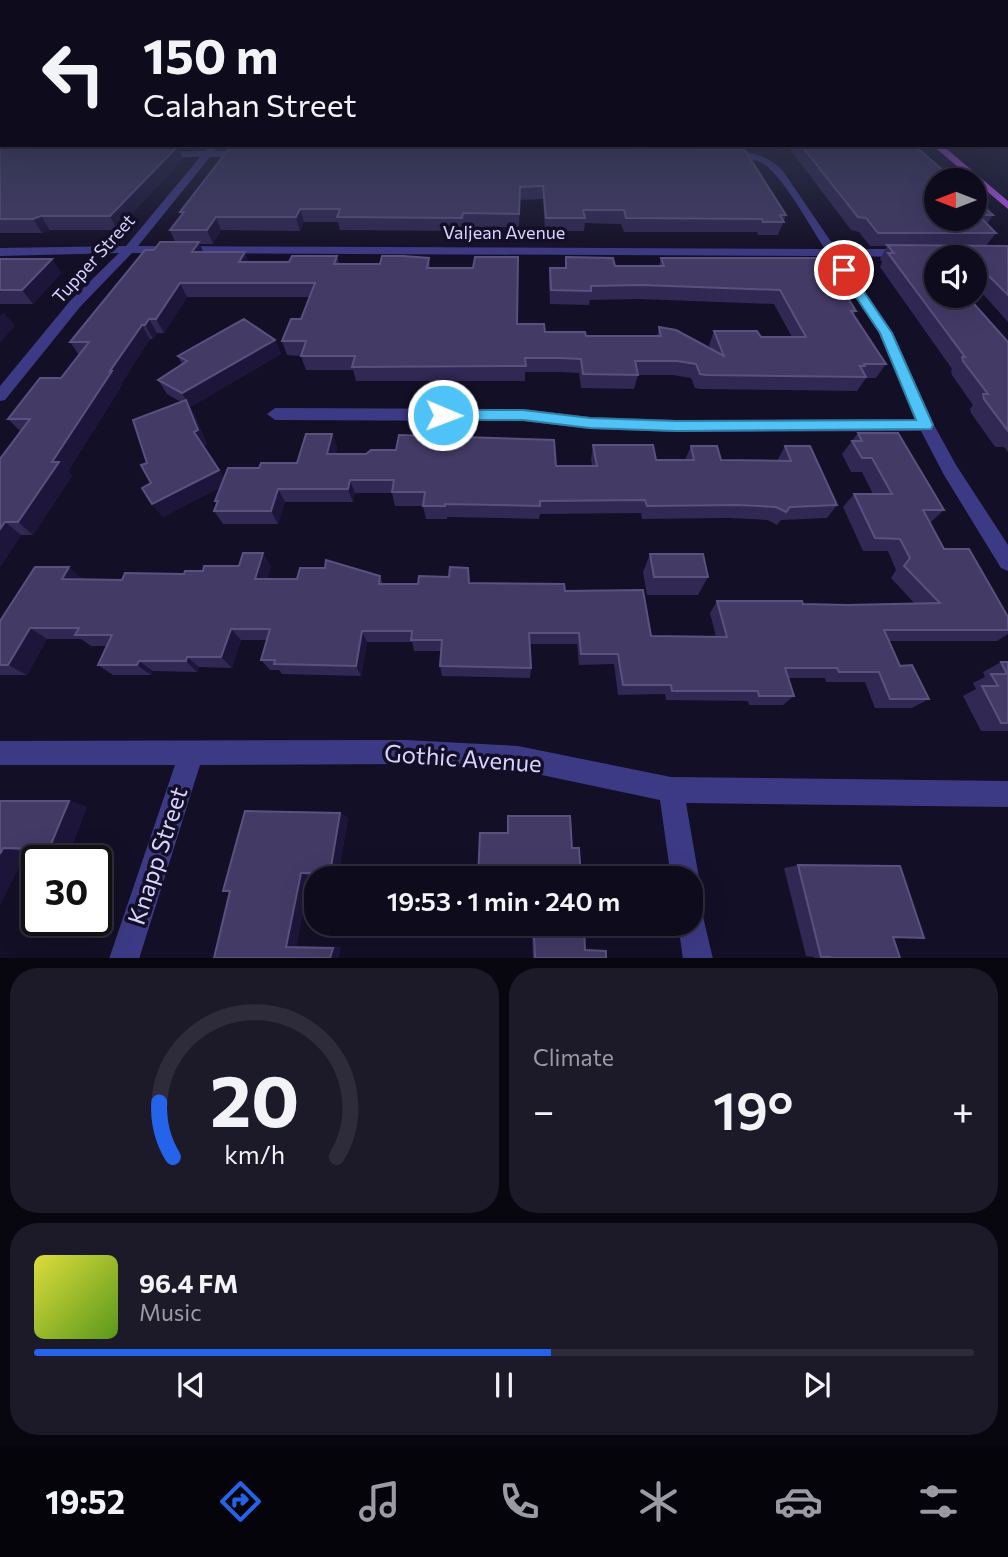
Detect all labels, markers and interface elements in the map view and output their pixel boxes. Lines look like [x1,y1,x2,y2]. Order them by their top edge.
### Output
text: 150 m [143,24,278,84]
icon: left [28,28,119,119]
text: Calahan Street [143,84,357,124]
north arrow [924,168,987,231]
map controls [924,168,987,308]
street label: Tupper Street [47,209,139,307]
street label: Valjean Avenue [443,221,565,243]
pin [814,240,874,300]
button: sound [924,245,987,308]
icon: arrive [825,251,863,289]
position arrow [406,378,480,452]
street label: Gothic Avenue [383,738,543,777]
street label: Knapp Street [121,783,193,928]
speed limit sign: 30 [21,845,112,936]
text: 19:53 · 1 min · 240 m [387,885,620,916]
text: Climate [533,1043,614,1071]
text: 20 [210,1053,299,1142]
text: 19° [713,1077,793,1141]
text: − [533,1086,555,1133]
text: + [952,1086,974,1133]
text: km/h [224,1138,285,1168]
text: 96.4 FM [139,1267,238,1298]
text: Music [139,1298,202,1326]
icon: previous [172,1366,210,1404]
icon: pause [485,1366,523,1404]
icon: next [798,1366,836,1404]
icon: directions [216,1477,265,1526]
icon: music [355,1477,404,1526]
icon: phone [495,1477,544,1526]
icon: climate [634,1477,683,1526]
icon: car [774,1477,823,1526]
icon: filters [914,1477,963,1526]
text: 19:52 [45,1481,125,1521]

